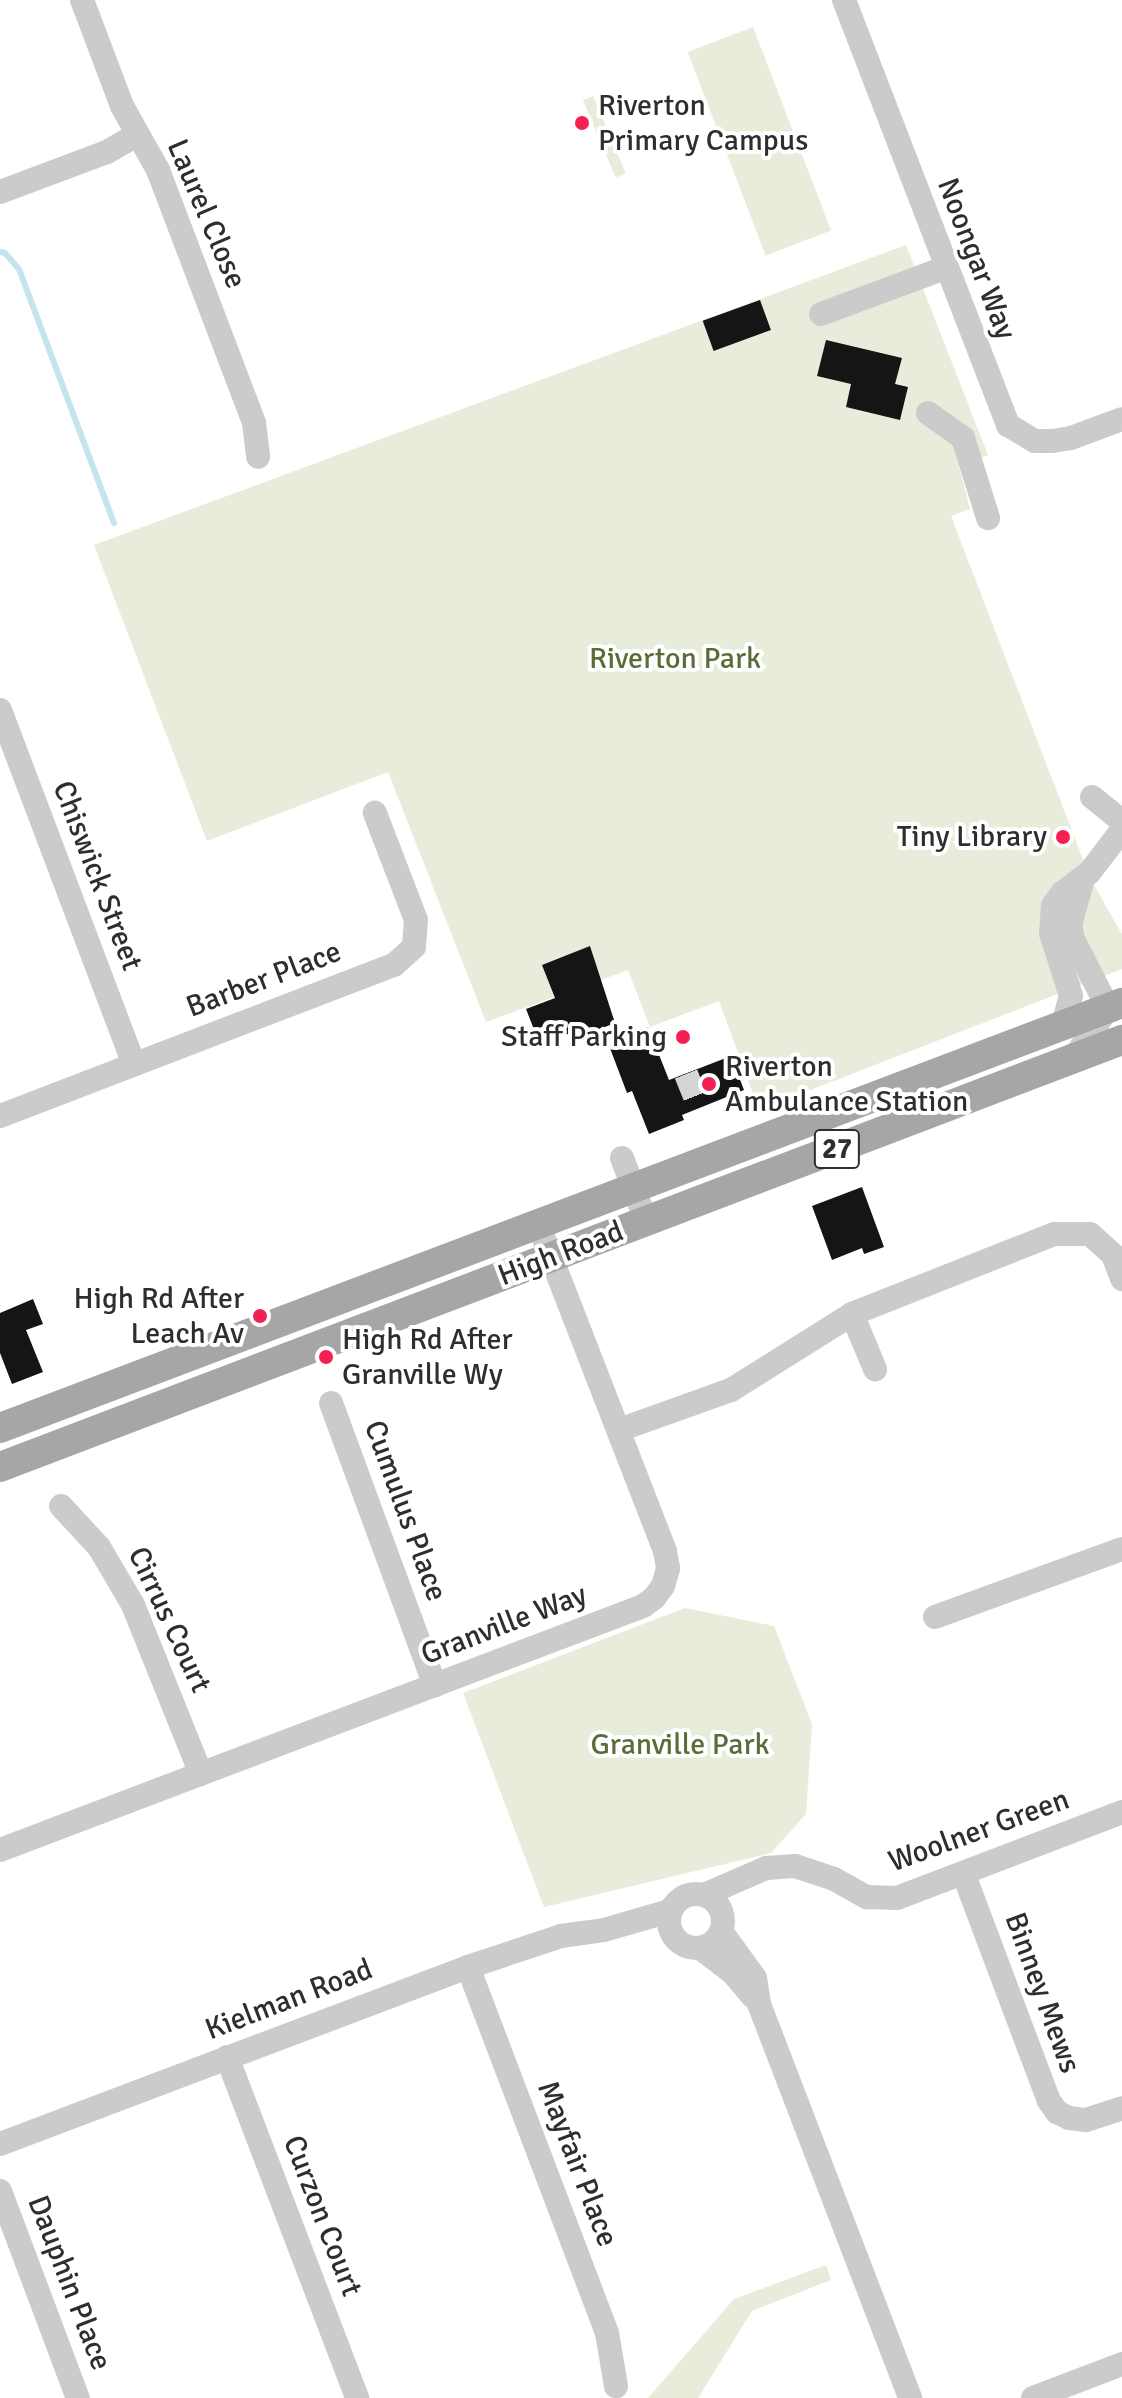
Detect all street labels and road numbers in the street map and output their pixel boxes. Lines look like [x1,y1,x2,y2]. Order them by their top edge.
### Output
street label: Laurel Close [159,134,253,294]
street label: Noongar Way [929,173,1023,345]
street label: Chiswick Street [44,776,150,976]
street label: Barber Place [182,934,346,1026]
road number: 27 [813,1125,861,1173]
street label: High Road [493,1214,629,1294]
street label: Cumulus Place [356,1416,454,1606]
street label: Cirrus Court [120,1541,218,1699]
street label: Granville Way [416,1577,592,1673]
street label: Woolner Green [884,1782,1074,1880]
street label: Binney Mews [996,1908,1088,2078]
street label: Kielman Road [200,1952,378,2048]
street label: Mayfair Place [529,2076,625,2252]
street label: Curzon Court [275,2131,369,2301]
street label: Dauphin Place [19,2191,119,2375]

